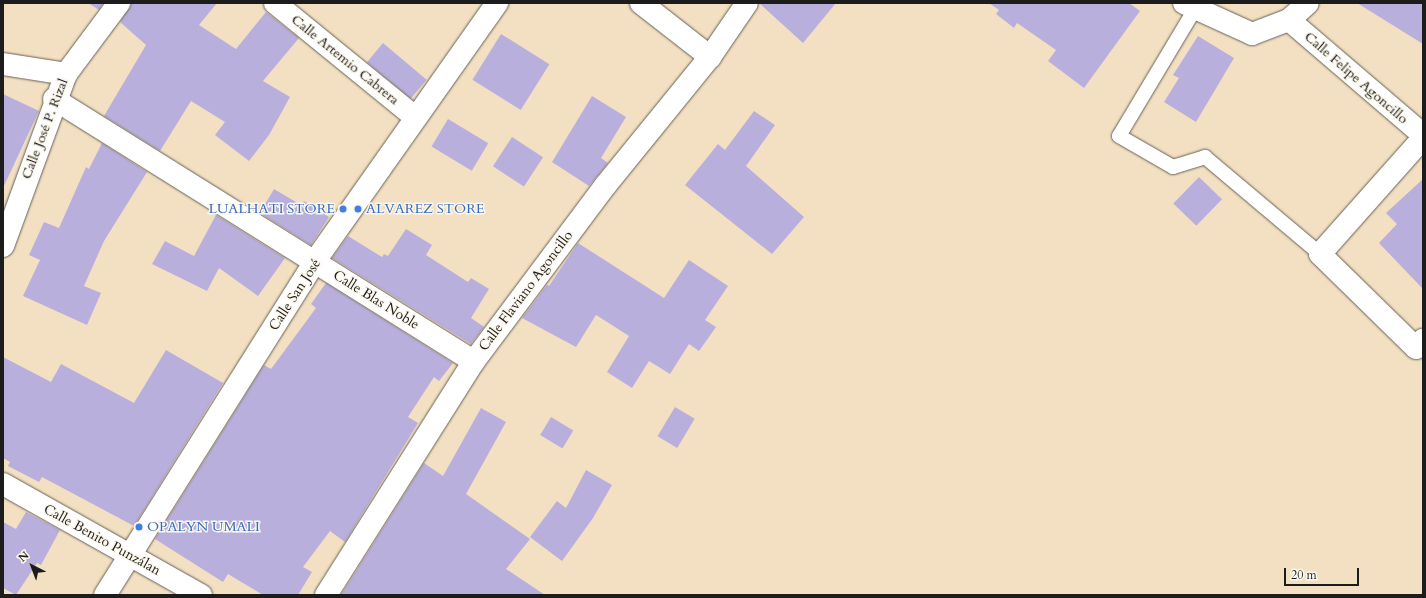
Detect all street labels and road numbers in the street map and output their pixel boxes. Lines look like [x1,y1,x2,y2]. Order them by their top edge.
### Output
street label: Calle Artemio Cabrera [288,11,402,109]
street label: Calle Felipe Agoncillo [1301,28,1411,128]
street label: Calle José P. Rizal [18,76,72,182]
street label: Calle Flaviano Agoncillo [475,228,577,354]
street label: Calle San José [266,256,324,334]
street label: Calle Blas Noble [330,267,422,333]
street label: Calle Benito Punzálan [41,501,163,579]

